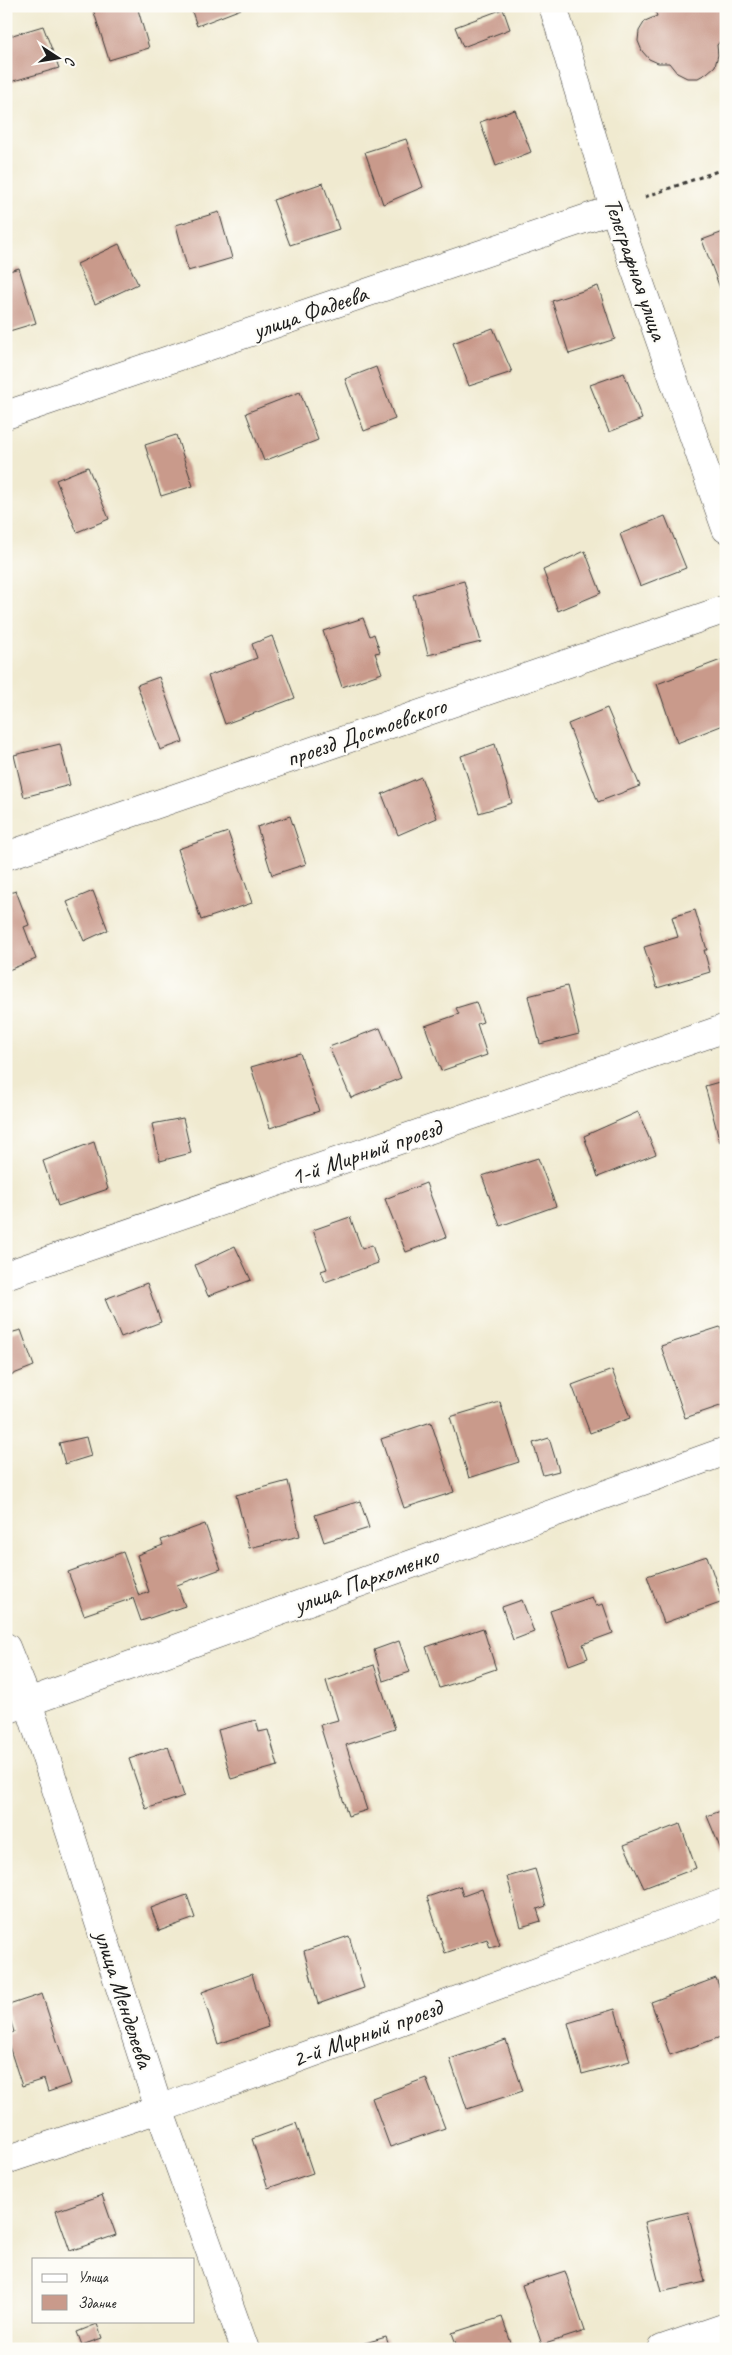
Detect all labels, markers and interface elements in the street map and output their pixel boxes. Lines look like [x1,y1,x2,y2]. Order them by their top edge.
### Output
north arrow [32,32,82,82]
text: С [61,55,79,68]
street label: Телеграфная улица [598,194,675,345]
street label: улица Фадеева [247,278,373,346]
street label: проезд Достоевского [282,690,451,773]
street label: 1-й Мирный проезд [287,1111,448,1192]
street label: улица Пархоменко [288,1539,444,1621]
street label: улица Менделеева [87,1925,161,2073]
street label: 2-й Мирный проезд [288,1991,448,2074]
legend [32,2258,195,2322]
text: Улица [78,2268,109,2287]
text: Здание [78,2294,117,2313]

